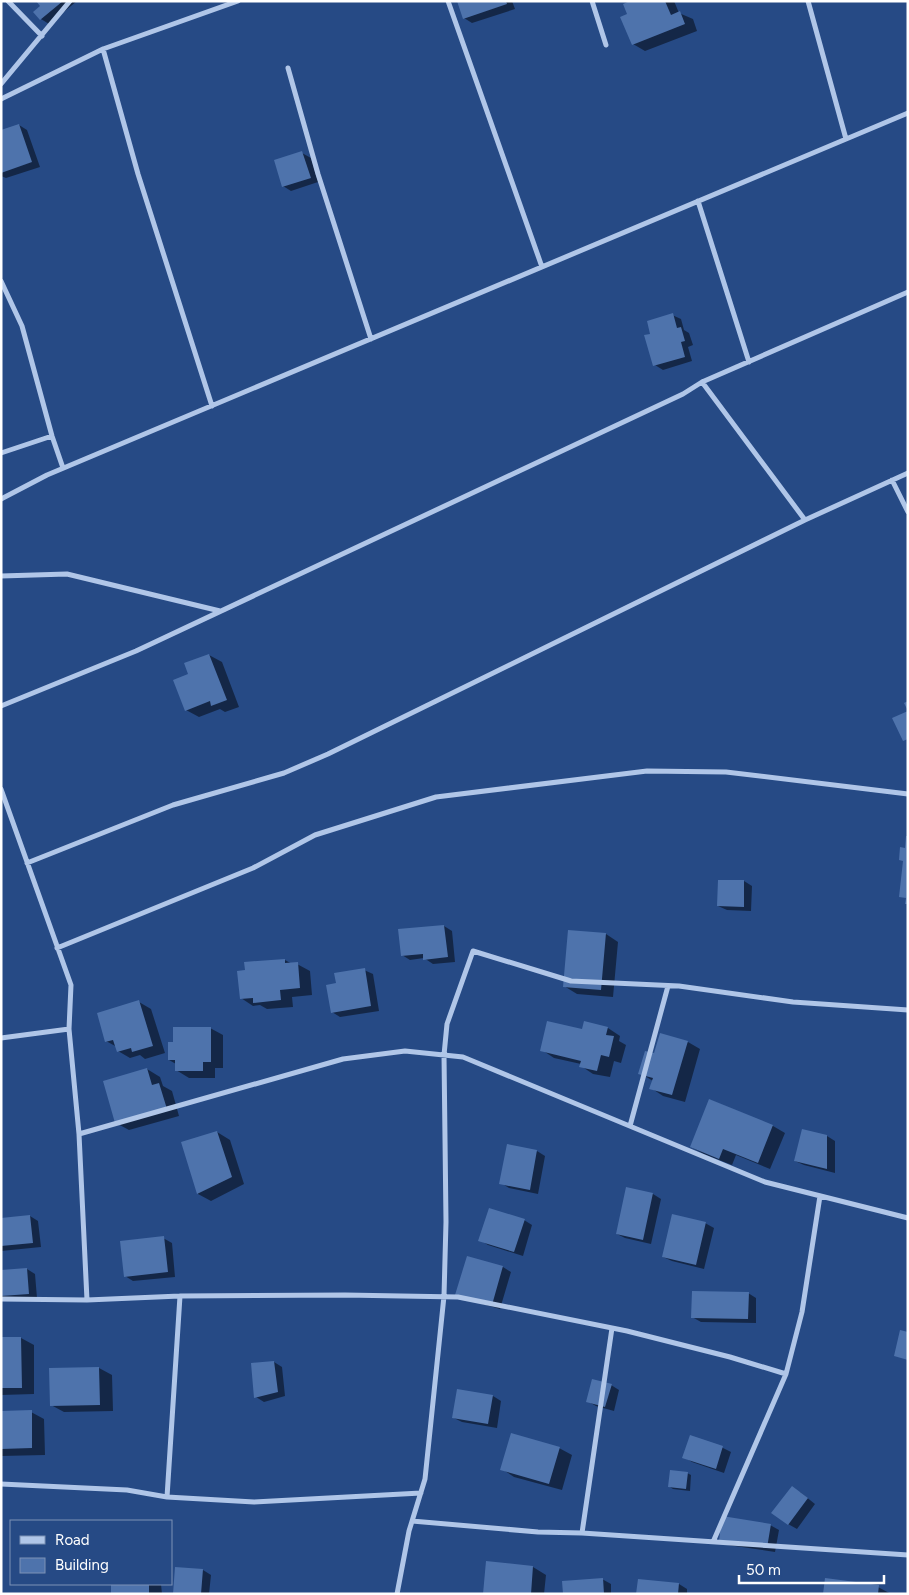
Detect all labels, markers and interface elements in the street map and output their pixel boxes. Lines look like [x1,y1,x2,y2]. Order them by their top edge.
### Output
legend [10,1520,172,1585]
text: Road [55,1531,90,1549]
scale bar [739,1552,884,1584]
text: Building [55,1556,109,1574]
text: 50 m [746,1561,781,1579]

